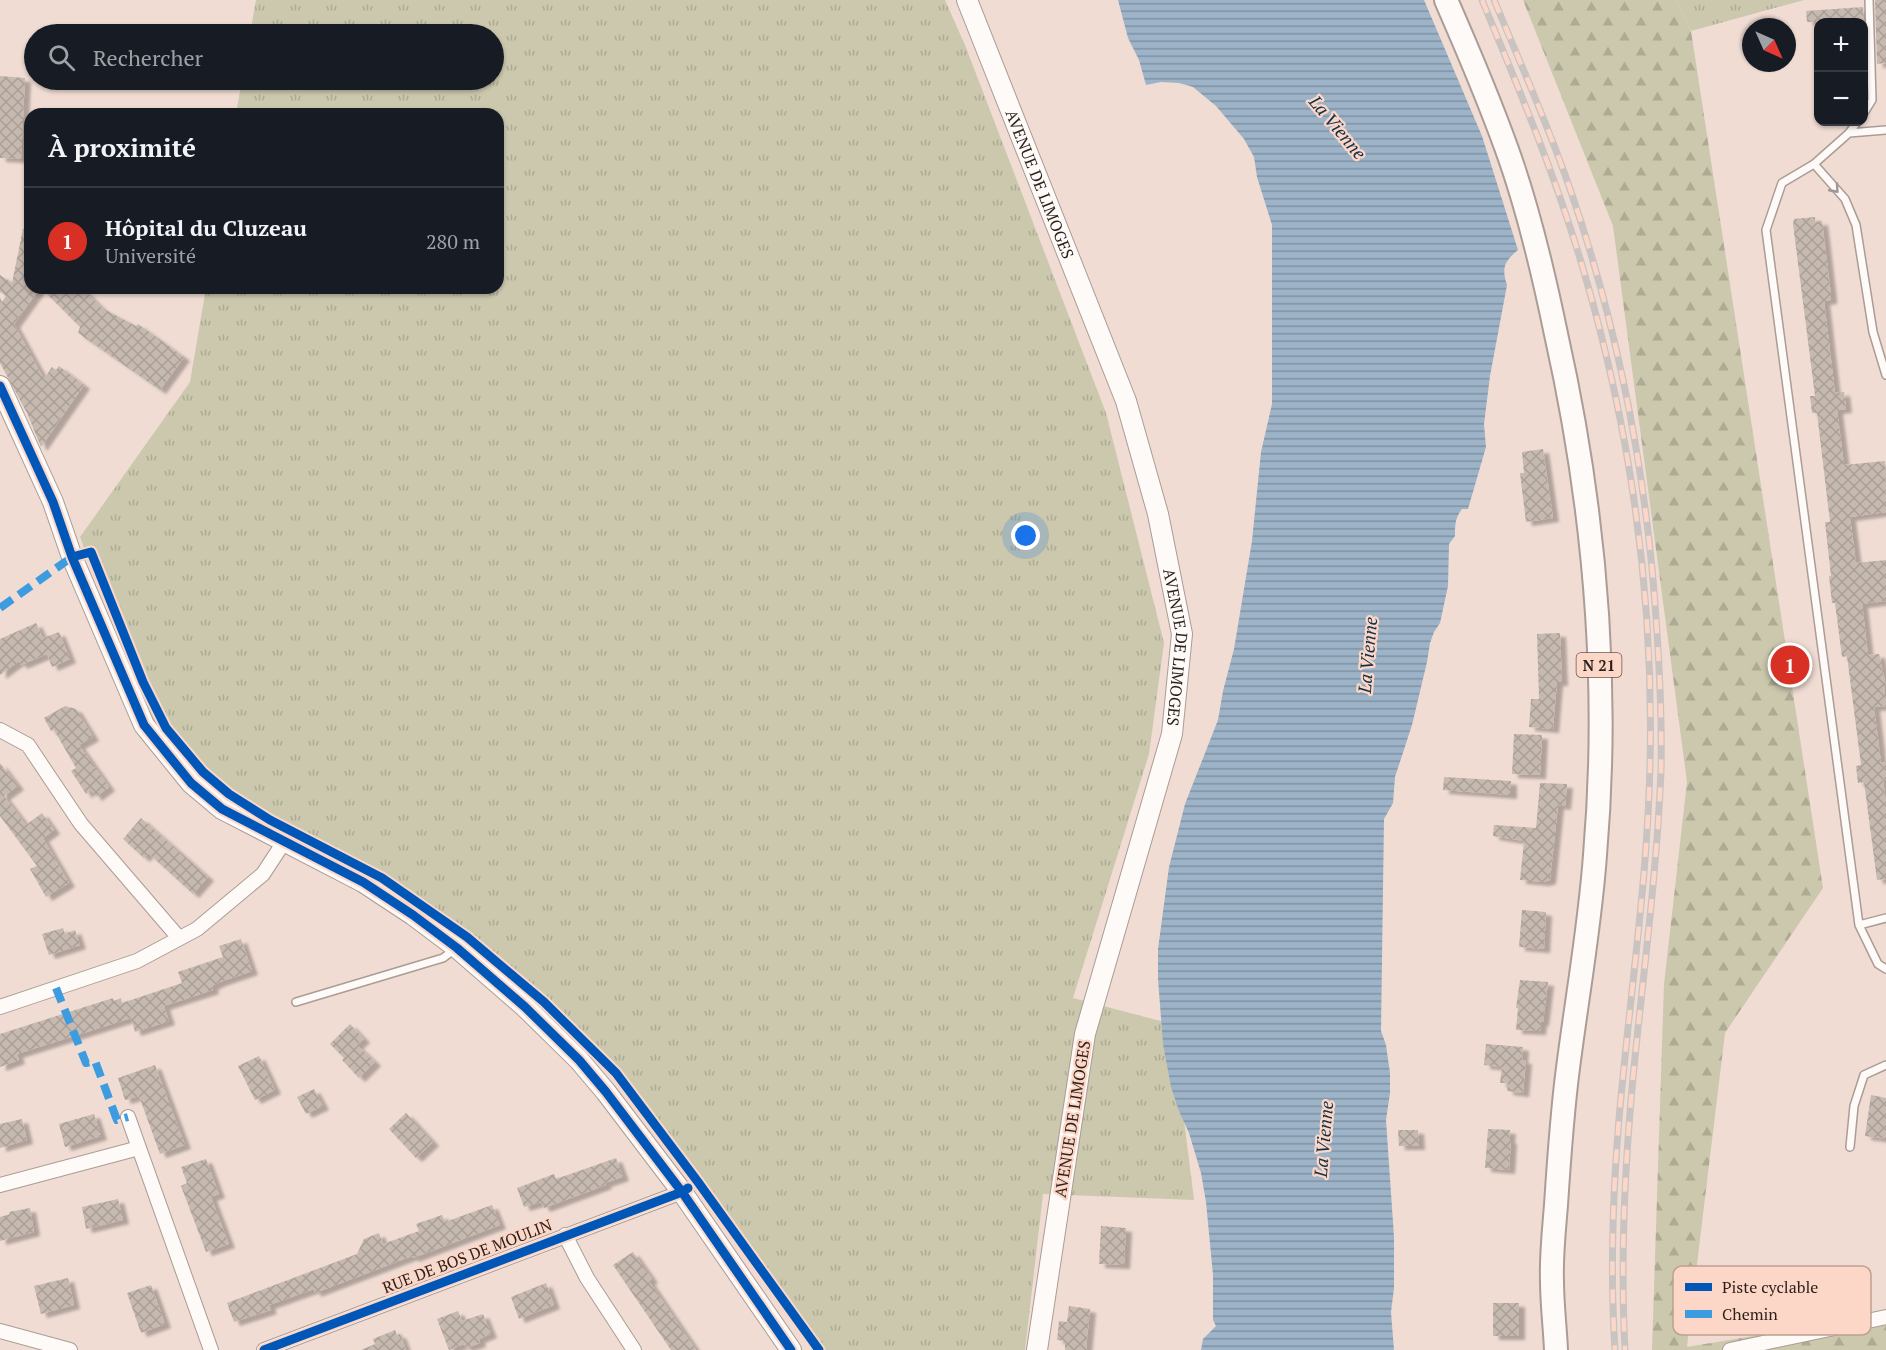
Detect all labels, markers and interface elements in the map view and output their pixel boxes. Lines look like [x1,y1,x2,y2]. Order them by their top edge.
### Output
north arrow [1742,18,1796,72]
map controls [1814,18,1868,126]
button: + [1814,18,1868,72]
search box [24,24,504,90]
icon: search [45,41,78,74]
text: Rechercher [93,43,203,72]
button: − [1814,72,1868,126]
water label: La Vienne [1304,89,1372,164]
street label: AVENUE DE LIMOGES [1000,106,1079,262]
text: À proximité [48,130,196,164]
one-way arrow [1828,182,1839,192]
text: Hôpital du Cluzeau [105,213,307,242]
text: 1 [62,228,73,255]
text: 280 m [426,228,480,255]
text: Université [105,242,196,269]
your location [1011,521,1040,550]
street label: AVENUE DE LIMOGES [1158,567,1193,727]
water label: La Vienne [1352,616,1382,695]
pin: 1 [1770,642,1810,688]
road number: N 21 [1576,653,1622,677]
street label: AVENUE DE LIMOGES [1049,1039,1095,1199]
water label: La Vienne [1308,1100,1338,1179]
street label: RUE DE BOS DE MOULIN [379,1213,555,1299]
legend [1673,1266,1871,1335]
text: Piste cyclable [1722,1276,1818,1298]
text: Chemin [1722,1303,1778,1325]

